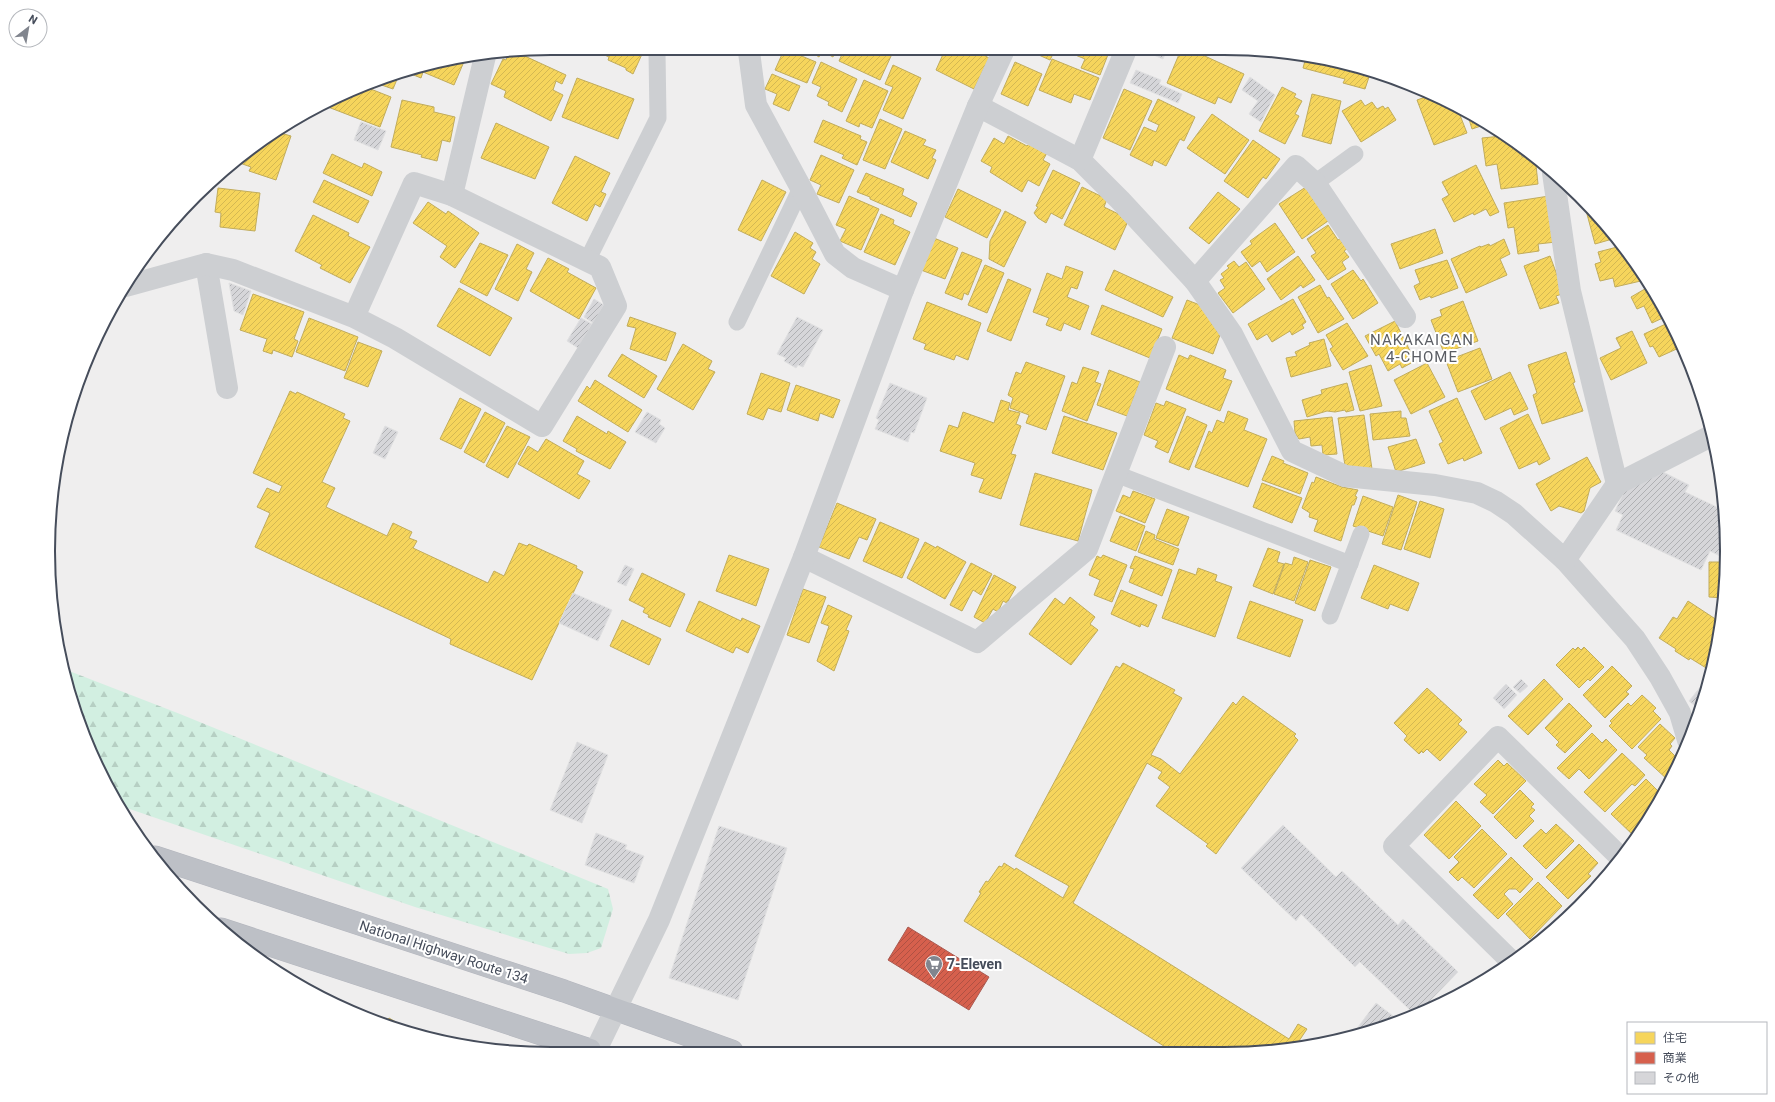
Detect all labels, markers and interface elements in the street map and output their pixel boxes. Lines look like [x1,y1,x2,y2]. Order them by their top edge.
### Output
north arrow [8,8,48,48]
text: N [26,12,40,28]
district label: NAKAKAIGAN 4-CHOME [1370,331,1474,366]
street label: National Highway Route 134 [358,917,530,987]
supermarket icon: 7-Eleven [924,954,944,979]
place label: 7-Eleven [947,956,1002,972]
legend [1627,1022,1767,1094]
text: 住宅 [1663,1031,1687,1045]
text: 商業 [1663,1051,1687,1065]
text: その他 [1663,1071,1699,1085]

